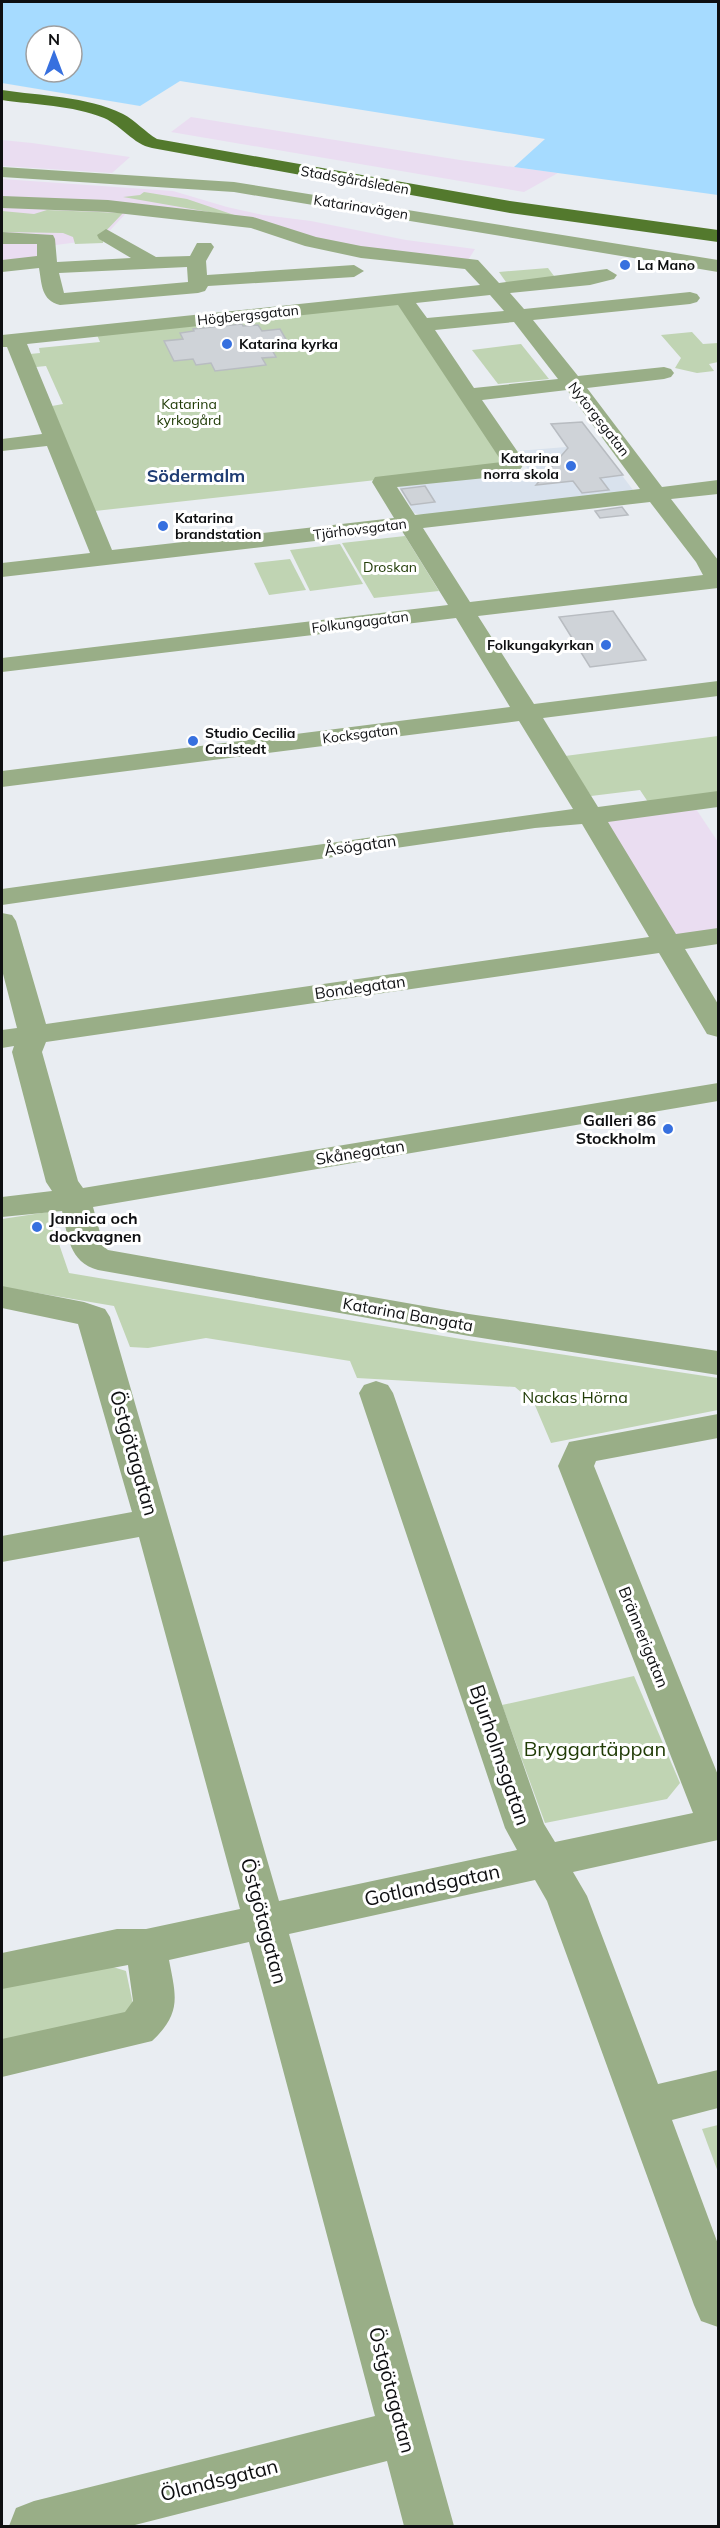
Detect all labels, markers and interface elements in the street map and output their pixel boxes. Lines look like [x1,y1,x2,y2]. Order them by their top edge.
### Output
north arrow [24,24,84,84]
text: N [48,29,60,49]
street label: Stadsgårdsleden [299,162,411,198]
street label: Katarinavägen [312,191,410,223]
place label: La Mano [637,256,695,274]
marker: La Mano [618,258,632,272]
street label: Högbergsgatan [196,301,300,329]
place label: Katarina kyrka [239,335,338,353]
marker: Katarina kyrka [220,337,234,351]
street label: Nytorgsgatan [564,378,634,460]
park label: Katarina kyrkogård [157,395,221,429]
place label: Katarina norra skola [484,449,559,483]
marker: Katarina norra skola [564,459,578,473]
district label: Södermalm [147,464,245,487]
place label: Katarina brandstation [175,509,262,543]
street label: Tjärhovsgatan [312,514,408,544]
marker: Katarina brandstation [156,519,170,533]
park label: Droskan [363,558,417,576]
street label: Folkungagatan [310,607,410,637]
place label: Folkungakyrkan [487,636,594,654]
marker: Folkungakyrkan [599,638,613,652]
street label: Kocksgatan [321,720,399,748]
place label: Studio Cecilia Carlstedt [205,724,296,758]
marker: Studio Cecilia Carlstedt [186,734,200,748]
street label: Åsögatan [323,830,397,860]
street label: Bondegatan [313,971,407,1003]
place label: Galleri 86 Stockholm [576,1110,656,1148]
marker: Galleri 86 Stockholm [661,1122,675,1136]
street label: Skånegatan [314,1135,406,1169]
place label: Jannica och dockvagnen [49,1208,141,1246]
marker: Jannica och dockvagnen [30,1220,44,1234]
street label: Katarina Bangata [341,1293,475,1335]
street label: Östgötagatan [105,1387,164,1518]
park label: Nackas Hörna [522,1387,628,1407]
street label: Brännerigatan [615,1584,673,1690]
street label: Bjurholmsgatan [465,1681,536,1829]
park label: Bryggartäppan [524,1736,666,1761]
street label: Östgötagatan [236,1855,293,1987]
street label: Gotlandsgatan [362,1858,502,1911]
street label: Östgötagatan [364,2324,421,2456]
street label: Ölandsgatan [157,2453,280,2506]

